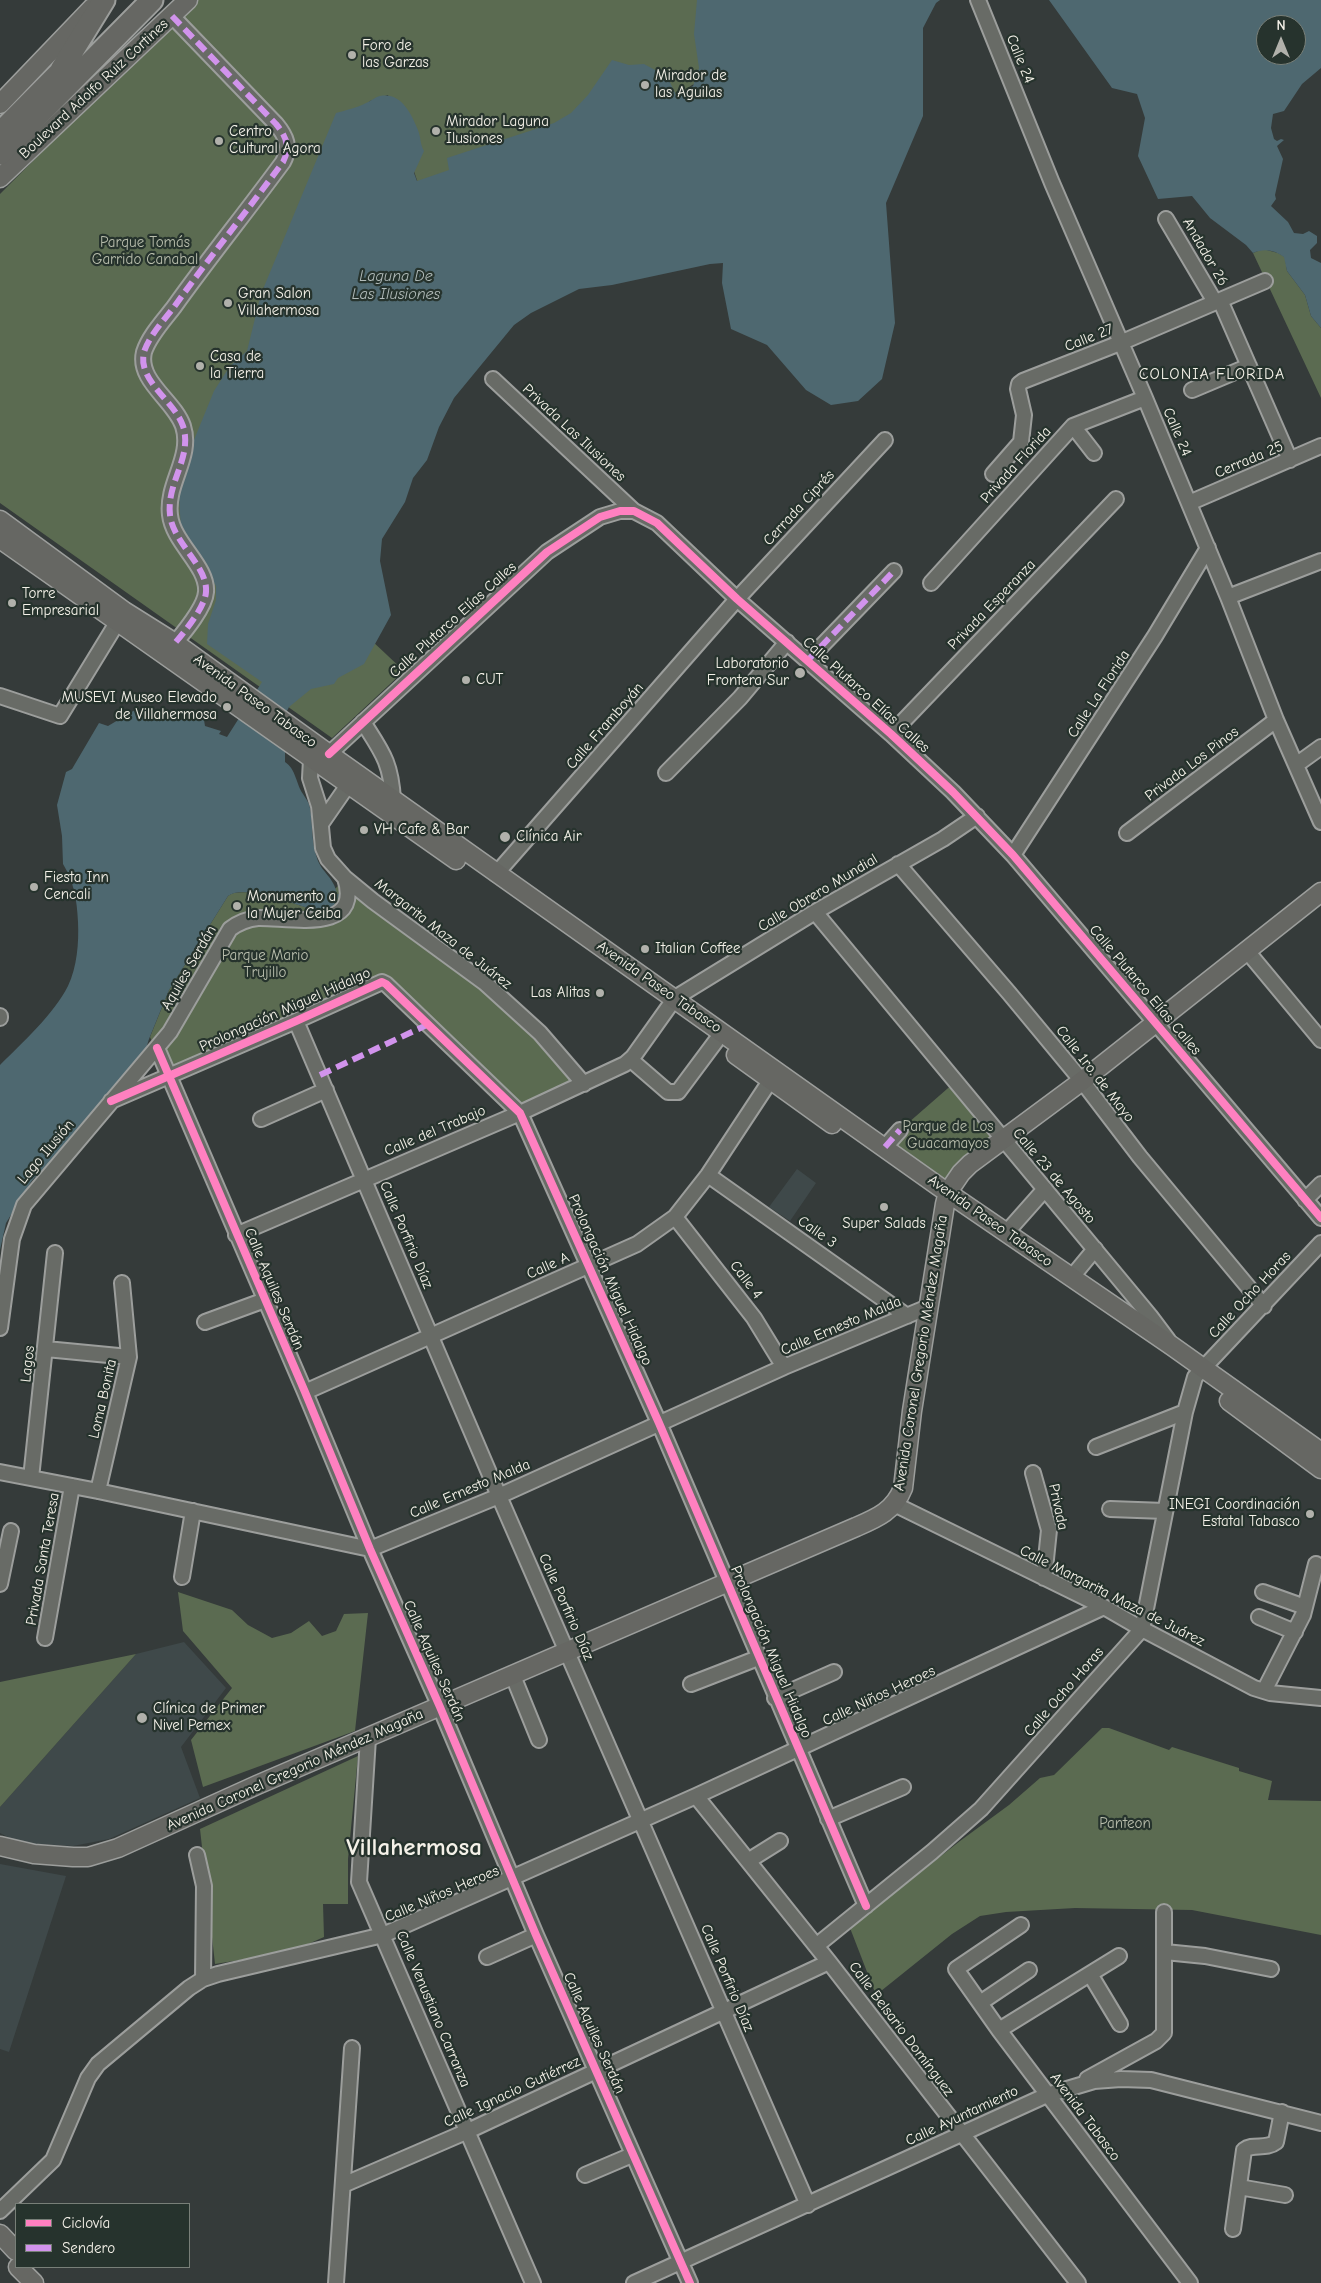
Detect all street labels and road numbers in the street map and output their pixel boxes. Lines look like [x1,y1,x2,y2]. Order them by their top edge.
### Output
street label: Boulevard Adolfo Ruiz Cortines [16,15,172,163]
street label: Calle 24 [1002,32,1038,86]
street label: Andador 26 [1178,215,1232,289]
street label: Calle 27 [1062,320,1116,356]
street label: Privada Las Ilusiones [519,380,629,486]
street label: Calle 24 [1159,405,1195,459]
street label: Privada Florida [977,423,1055,507]
street label: Cerrada 25 [1212,437,1286,483]
street label: Cerrada Ciprés [759,467,839,549]
street label: Privada Esperanza [944,556,1040,654]
street label: Calle Plutarco Elías Calles [386,558,520,682]
street label: Calle Plutarco Elías Calles [799,633,933,757]
street label: Calle La Florida [1064,647,1134,741]
street label: Avenida Paseo Tabasco [190,650,320,752]
street label: Calle Framboyán [562,679,648,773]
street label: Privada Los Pinos [1142,723,1242,805]
street label: Calle Obrero Mundial [755,850,881,936]
street label: Margarita Maza de Juárez [371,875,515,993]
street label: Calle Plutarco Elías Calles [1085,921,1205,1059]
street label: Aquiles Serdán [157,922,221,1014]
street label: Avenida Paseo Tabasco [593,937,725,1037]
street label: Prolongación Miguel Hidalgo [197,964,373,1056]
street label: Calle 1ro. de Mayo [1052,1022,1138,1126]
street label: Calle del Trabajo [382,1102,488,1160]
street label: Lago Ilusión [14,1116,78,1188]
street label: Calle 23 de Agosto [1009,1124,1099,1228]
street label: Avenida Paseo Tabasco [924,1171,1056,1271]
street label: Calle Porfirio Díaz [375,1179,437,1291]
street label: Prolongación Miguel Hidalgo [564,1192,656,1368]
street label: Calle 3 [794,1212,840,1252]
street label: Avenida Coronel Gregorio Méndez Magaña [890,1214,952,1492]
street label: Calle Aquiles Serdán [240,1225,308,1353]
street label: Calle Ocho Horas [1205,1248,1295,1342]
street label: Calle A [524,1249,572,1283]
street label: Calle 4 [726,1257,766,1303]
street label: Calle Ernesto Malda [778,1292,904,1360]
street label: Lagos [17,1345,39,1383]
street label: Loma Bonita [85,1358,121,1440]
street label: Calle Ernesto Malda [407,1455,533,1523]
street label: Privada [1044,1482,1072,1532]
street label: Privada Santa Teresa [22,1491,64,1627]
street label: Calle Margarita Maza de Juárez [1017,1541,1207,1651]
street label: Calle Porfirio Díaz [534,1551,598,1663]
street label: Prolongación Miguel Hidalgo [726,1563,816,1741]
street label: Calle Aquiles Serdán [399,1598,469,1724]
street label: Calle Ocho Horas [1020,1644,1108,1740]
street label: Calle Niños Heroes [820,1662,938,1730]
street label: Avenida Coronel Gregorio Méndez Magaña [164,1705,426,1835]
street label: Calle Niños Heroes [382,1862,502,1926]
street label: Calle Porfirio Díaz [696,1922,758,2034]
street label: Calle Venustiano Carranza [392,1928,474,2090]
street label: Calle Belsario Domínguez [845,1958,957,2100]
street label: Calle Aquiles Serdán [559,1970,629,2096]
street label: Calle Ignacio Gutiérrez [441,2052,583,2132]
street label: Avenida Tabasco [1046,2069,1124,2165]
street label: Calle Ayuntamiento [903,2082,1021,2150]

